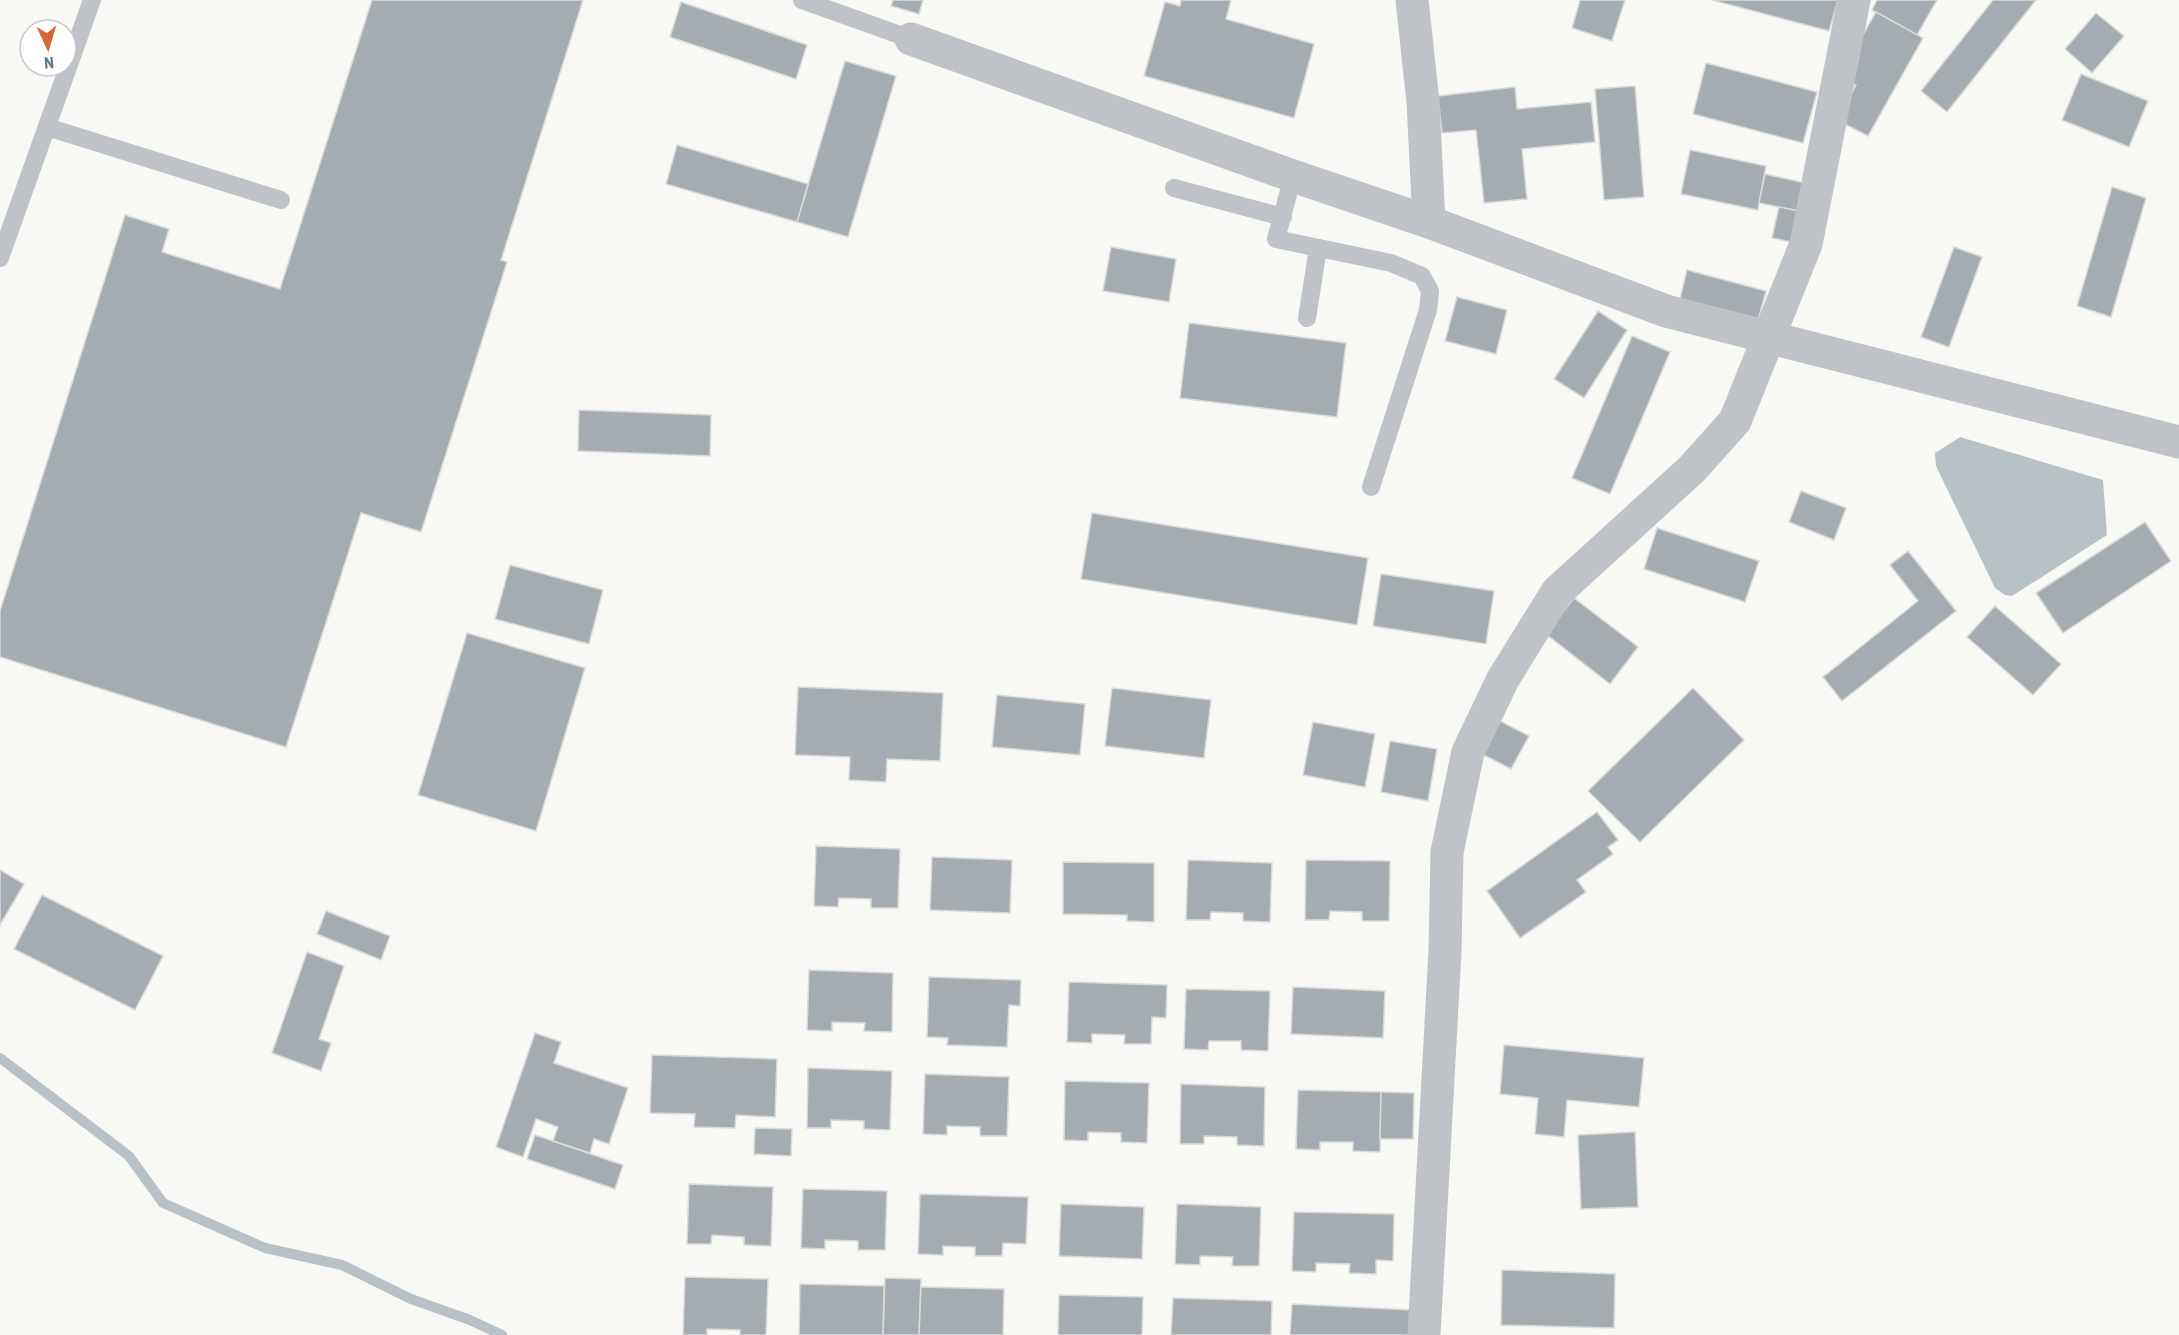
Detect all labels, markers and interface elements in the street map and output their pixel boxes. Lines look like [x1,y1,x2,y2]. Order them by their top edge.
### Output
north arrow [18,18,78,78]
text: N [43,53,55,72]

